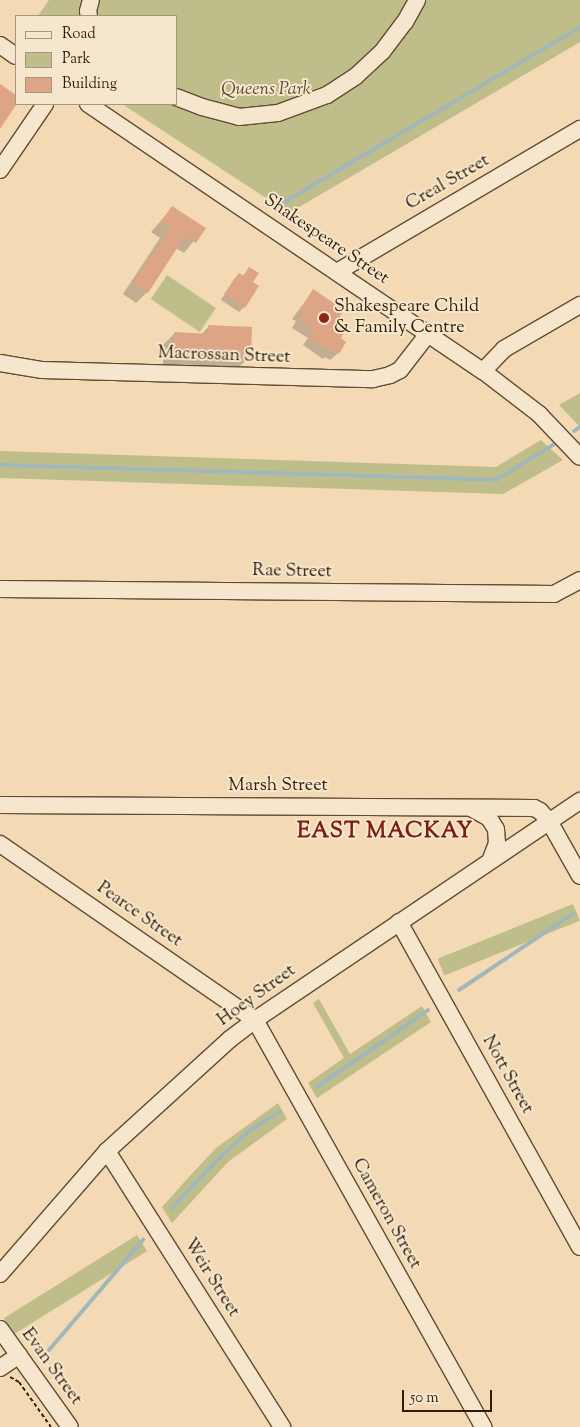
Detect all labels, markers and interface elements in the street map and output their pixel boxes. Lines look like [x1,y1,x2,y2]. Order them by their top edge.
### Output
legend [15,15,178,105]
text: Road [62,24,96,45]
text: Park [62,49,91,70]
text: Building [62,74,117,95]
park label: Queens Park [221,79,311,101]
street label: Creal Street [402,150,494,216]
street label: Shakespeare Street [259,190,393,290]
place label: Shakespeare Child & Family Centre [334,297,479,340]
marker: Shakespeare Child & Family Centre [318,312,330,324]
street label: Macrossan Street [157,343,291,369]
street label: Rae Street [252,561,332,583]
street label: Marsh Street [228,775,328,797]
district label: EAST MACKAY [296,820,474,846]
street label: Pearce Street [92,878,186,952]
street label: Hoey Street [214,960,300,1032]
street label: Nott Street [477,1032,537,1118]
street label: Cameron Street [347,1155,425,1273]
street label: Weir Street [178,1235,244,1321]
street label: Evan Street [16,1324,86,1410]
scale bar [405,1380,495,1412]
text: 50 m [410,1388,439,1409]

